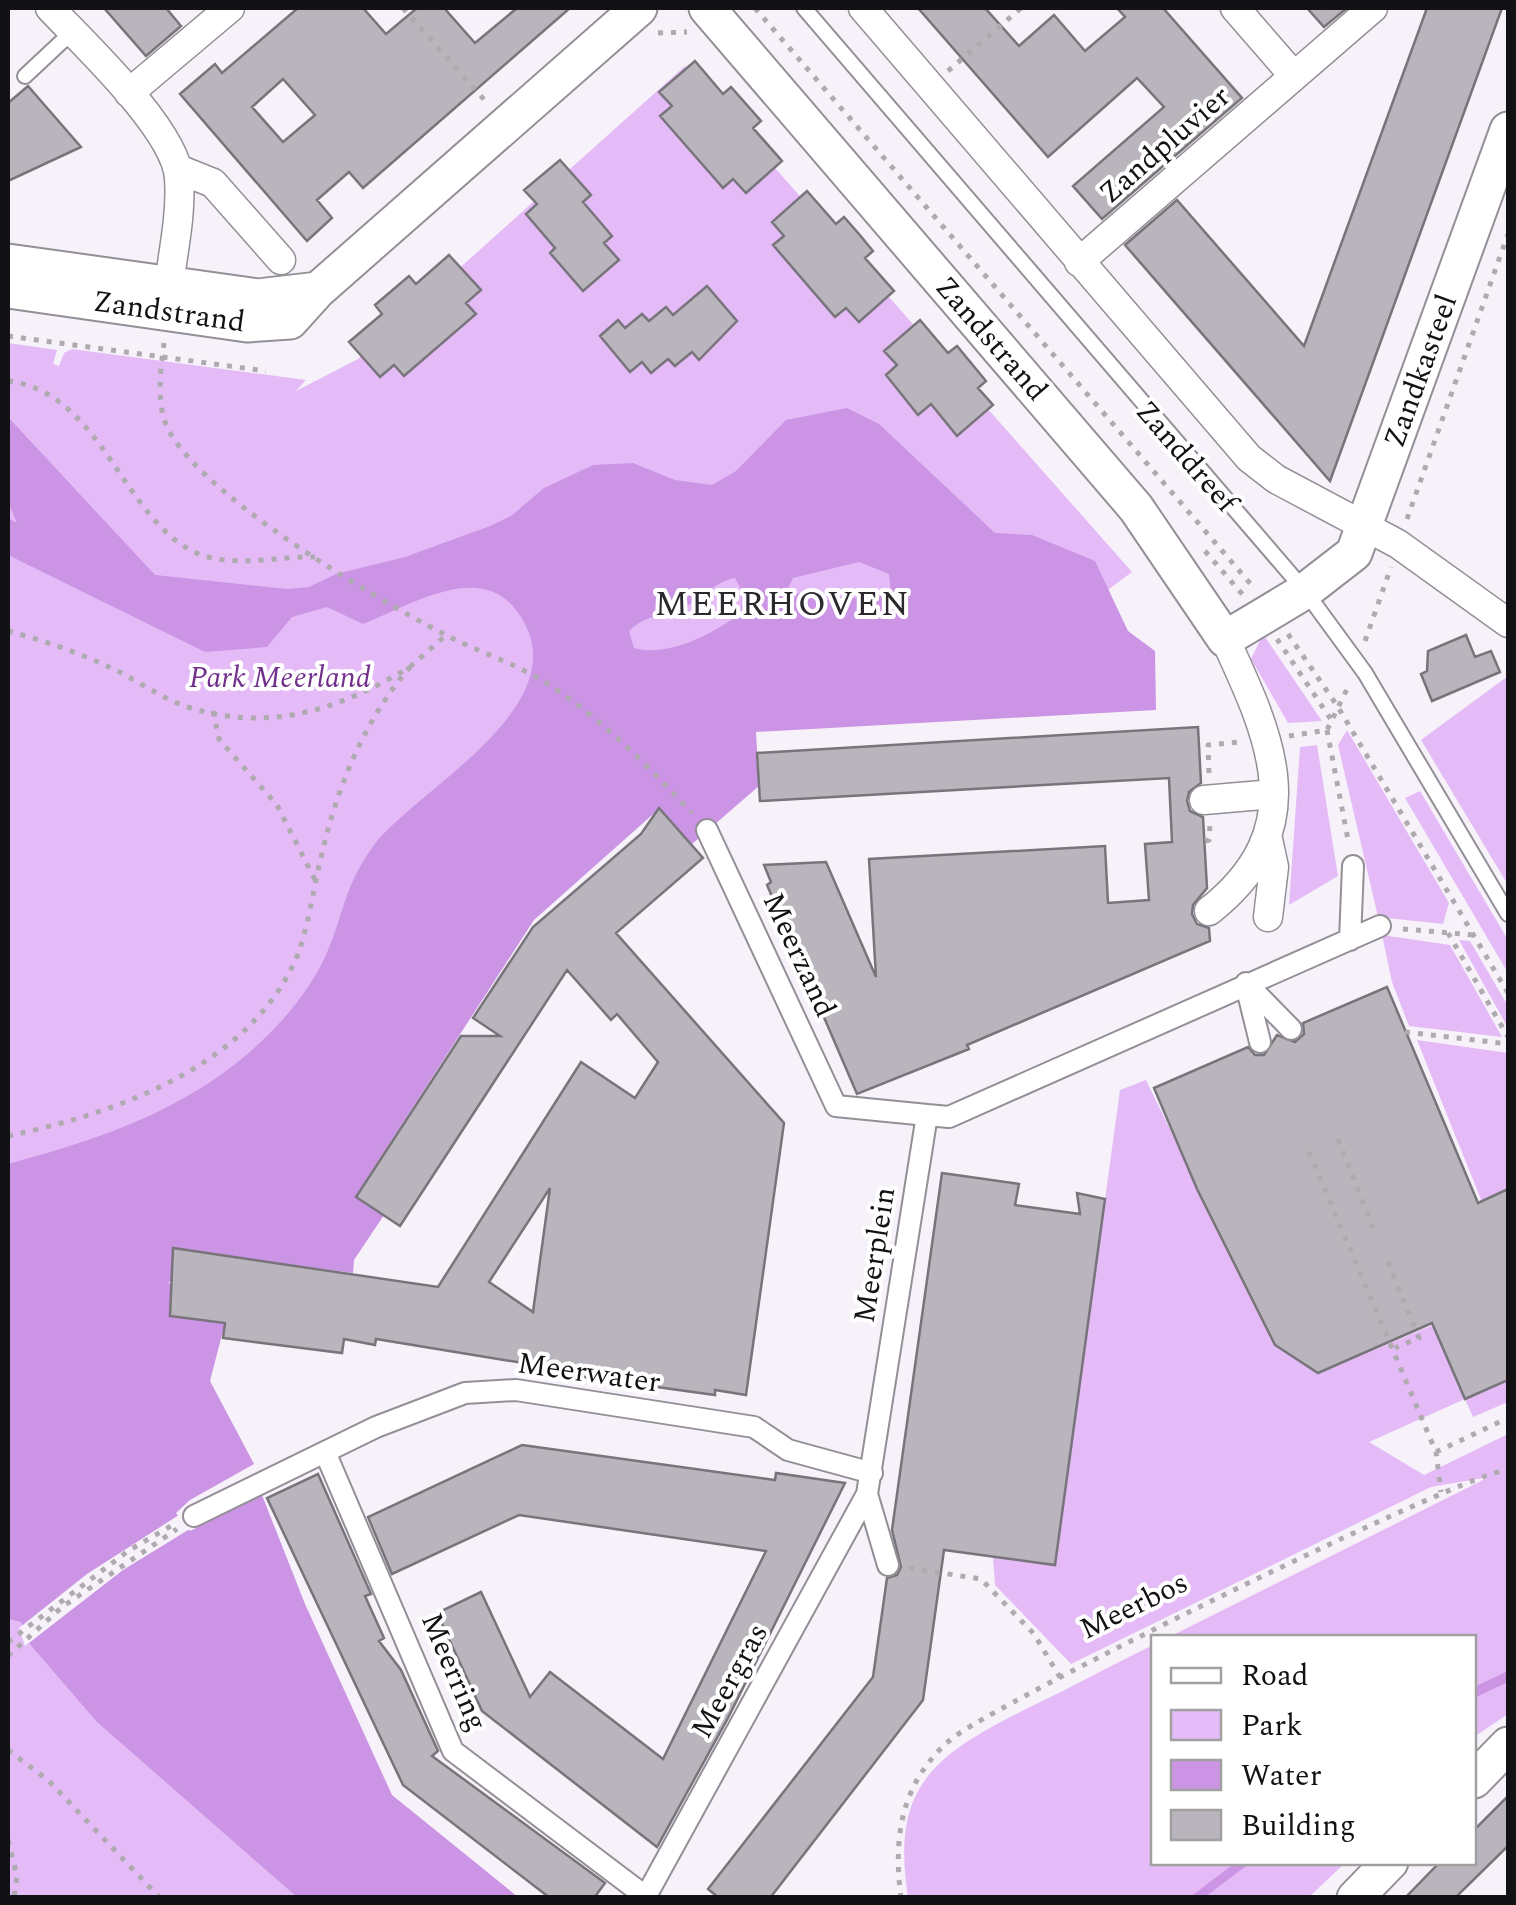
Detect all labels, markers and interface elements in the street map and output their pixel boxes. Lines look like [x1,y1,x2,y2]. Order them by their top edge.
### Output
street label: Zandpluvier [1089,75,1241,215]
street label: Zandstrand [923,266,1059,412]
street label: Zandstrand [90,279,248,345]
street label: Zandkasteel [1372,288,1470,454]
street label: Zanddreef [1124,390,1250,526]
district label: MEERHOVEN [654,578,912,631]
park label: Park Meerland [189,655,371,701]
street label: Meerzand [750,885,848,1025]
street label: Meerplein [842,1184,908,1326]
street label: Meerwater [514,1340,664,1406]
street label: Meerbos [1072,1560,1196,1652]
street label: Meerring [408,1606,500,1738]
street label: Meergras [679,1615,781,1747]
legend [1151,1635,1476,1865]
text: Road [1241,1653,1309,1699]
text: Park [1241,1703,1303,1749]
text: Water [1241,1753,1322,1799]
text: Building [1241,1803,1356,1849]

